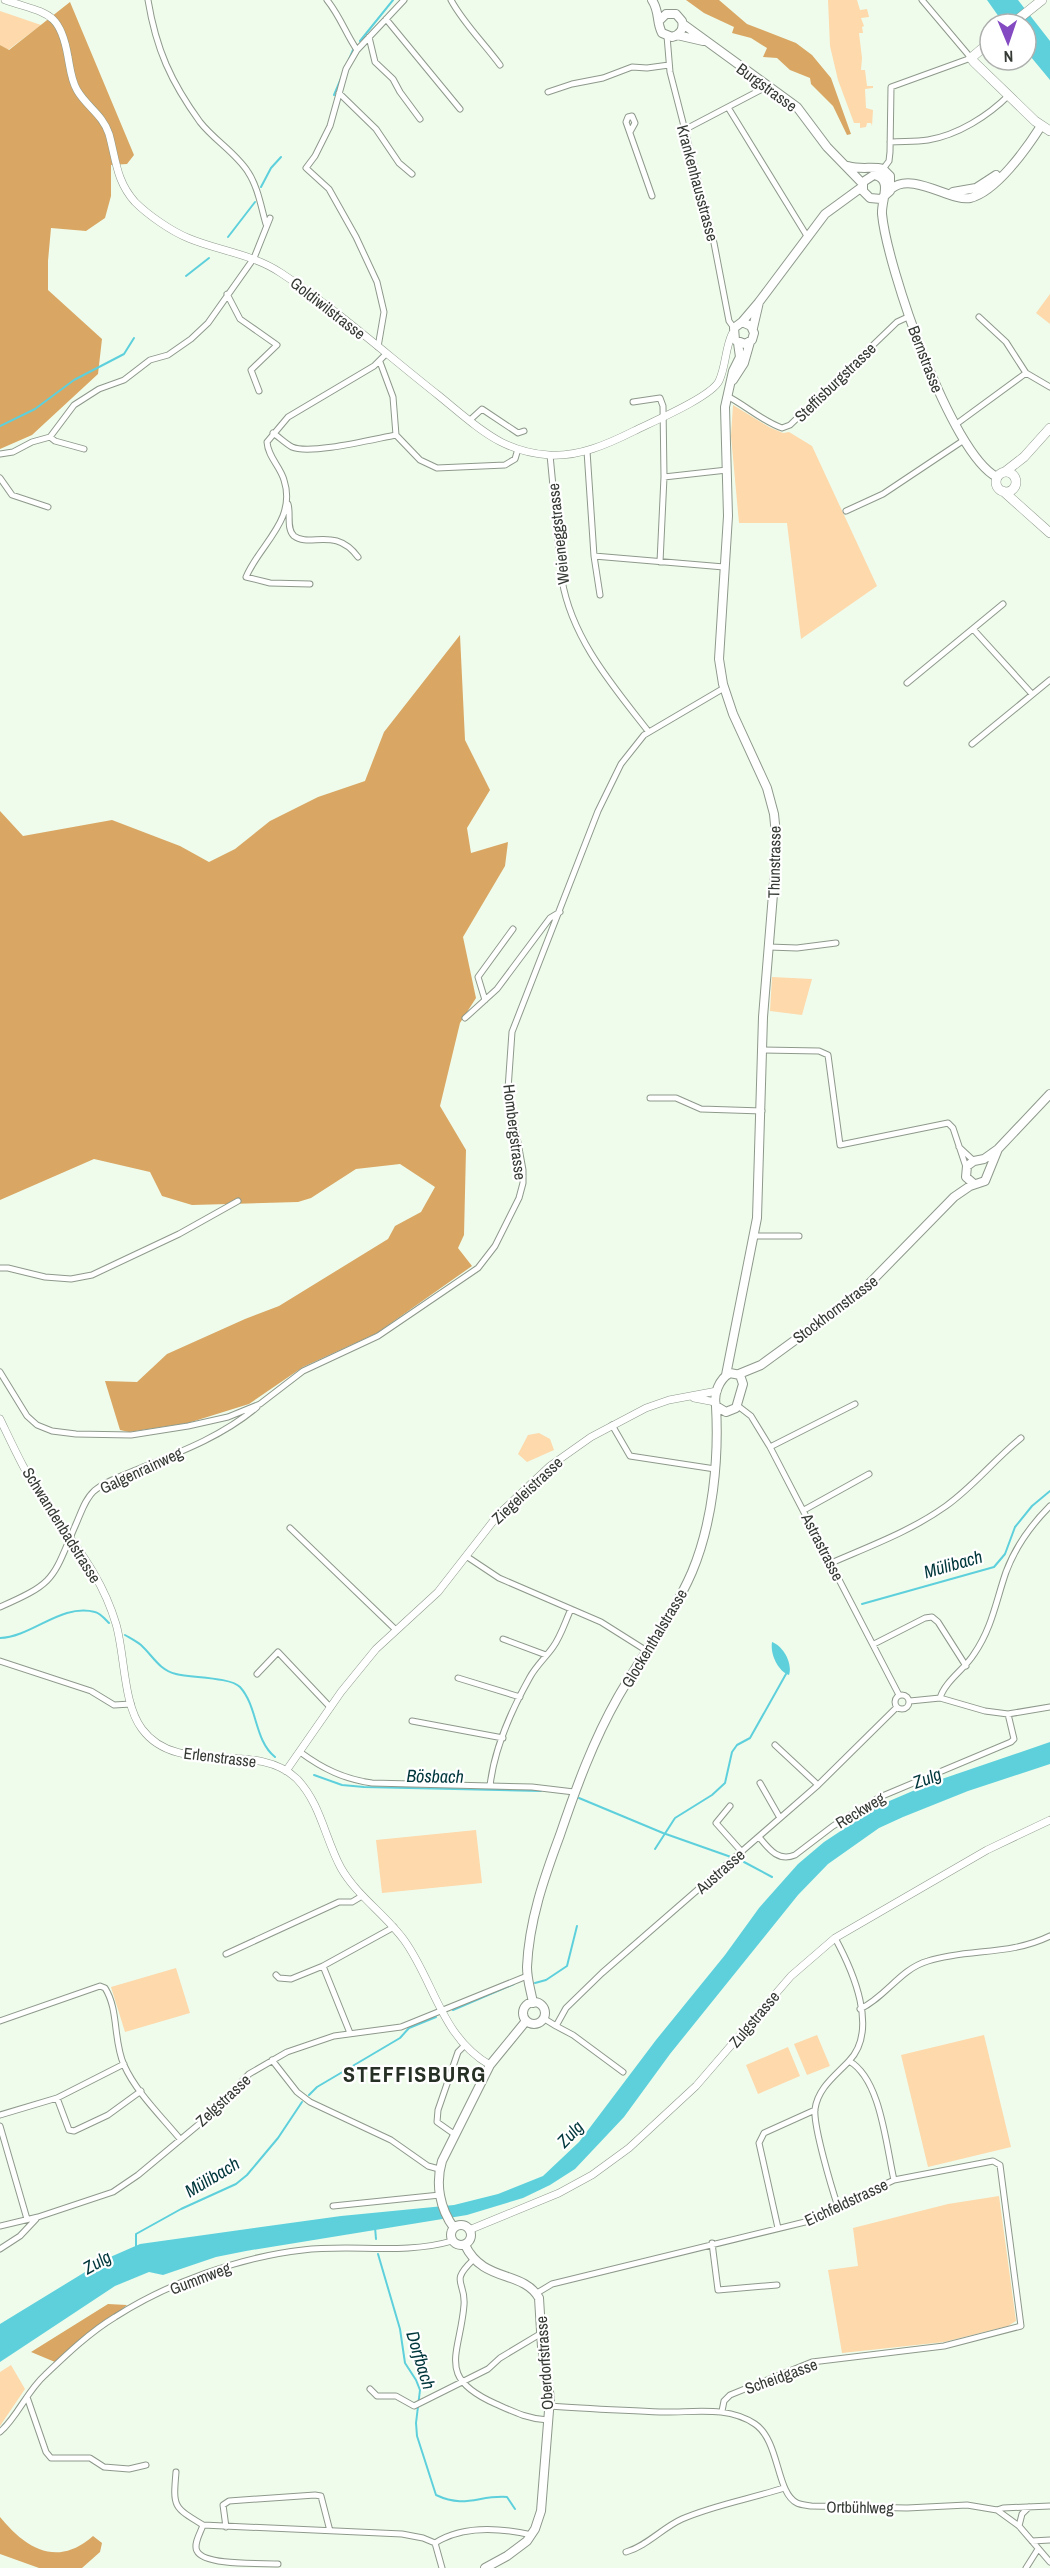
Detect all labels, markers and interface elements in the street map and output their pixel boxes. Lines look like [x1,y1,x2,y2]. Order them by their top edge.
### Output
north arrow [978,12,1038,72]
text: N [1003,46,1014,68]
street label: Burgstrasse [732,58,802,116]
street label: Krankenhausstrasse [672,122,724,244]
street label: Goldiwilstrasse [286,272,370,344]
street label: Bernstrasse [903,322,949,396]
street label: Steffisburgstrasse [789,337,881,427]
street label: Weieneggstrasse [542,482,574,586]
street label: Thunstrasse [762,826,786,898]
street label: Hombergstrasse [498,1083,532,1181]
street label: Stockhornstrasse [788,1270,882,1348]
street label: Galgenrainweg [96,1441,187,1499]
street label: Ziegeleistrasse [487,1451,567,1529]
street label: Schwandenbadstrasse [17,1463,107,1587]
street label: Astrastrasse [796,1509,849,1584]
water label: Mülibach [921,1544,985,1584]
street label: Glockenthalstrasse [616,1585,692,1691]
street label: Erlenstrasse [182,1742,258,1772]
water label: Zulg [908,1761,945,1795]
water label: Bösbach [406,1763,464,1789]
street label: Reckweg [831,1786,889,1833]
street label: Austrasse [690,1844,749,1899]
street label: Zulgstrasse [724,1986,784,2052]
district label: STEFFISBURG [343,2059,487,2089]
street label: Zelgstrasse [191,2069,255,2131]
water label: Zulg [550,2115,589,2154]
water label: Mülibach [180,2151,244,2203]
street label: Eichfeldstrasse [801,2173,891,2231]
water label: Zulg [78,2244,116,2280]
street label: Gummweg [166,2256,234,2300]
street label: Oberdorfstrasse [530,2315,558,2411]
water label: Dorfbach [400,2328,442,2392]
street label: Scheidgasse [742,2353,820,2399]
street label: Ortbühlweg [826,2495,894,2519]

